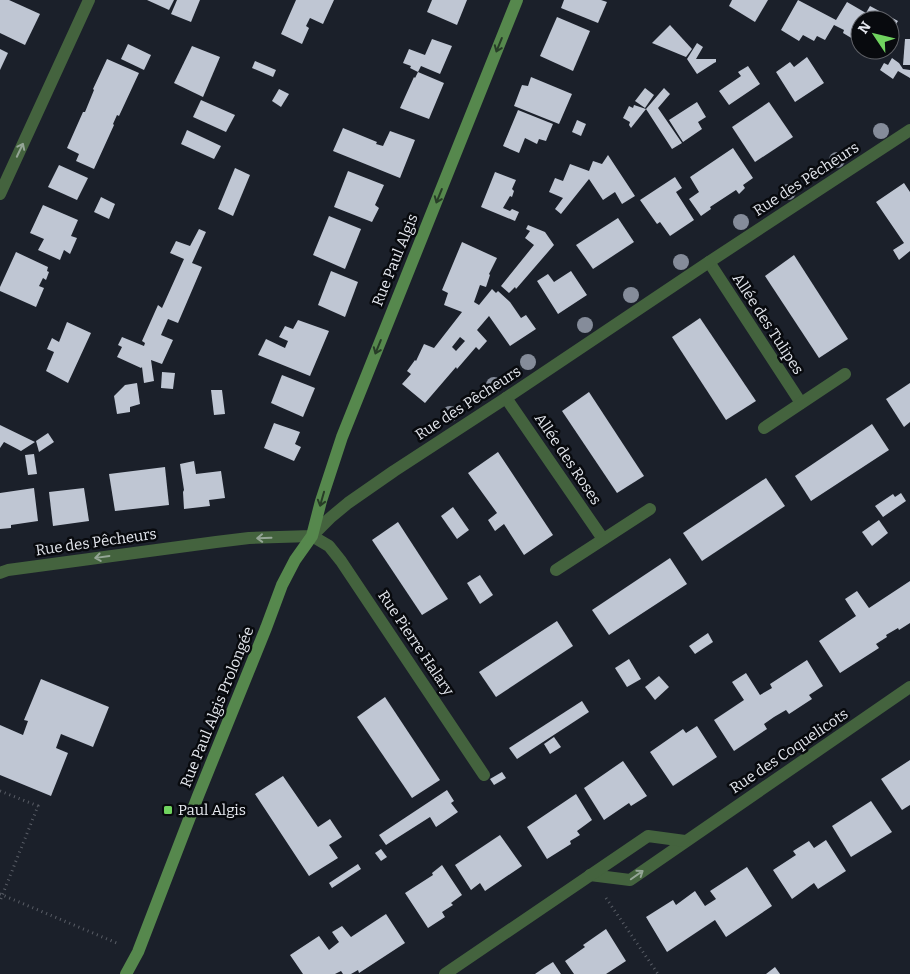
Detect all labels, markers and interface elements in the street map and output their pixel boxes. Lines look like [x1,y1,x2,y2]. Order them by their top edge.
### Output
north arrow [850,10,900,60]
text: N [855,18,875,37]
one-way arrow [494,37,503,52]
street label: Rue des Pêcheurs [750,138,862,220]
one-way arrow [16,143,26,158]
one-way arrow [433,188,443,203]
street label: Rue Paul Algis [368,211,422,309]
street label: Allée des Tulipes [729,270,807,378]
one-way arrow [373,339,383,354]
street label: Rue des Pêcheurs [412,362,524,444]
street label: Allée des Roses [531,410,605,508]
one-way arrow [317,491,327,507]
street label: Rue des Pêcheurs [34,525,158,559]
one-way arrow [256,533,272,542]
one-way arrow [95,552,111,562]
street label: Rue Pierre Halary [374,587,458,699]
street label: Rue Paul Algis Prolongée [176,624,258,790]
street label: Rue des Coquelicots [726,705,852,797]
place label: Paul Algis [178,801,246,819]
marker: Paul Algis [162,804,174,816]
one-way arrow [630,870,644,880]

